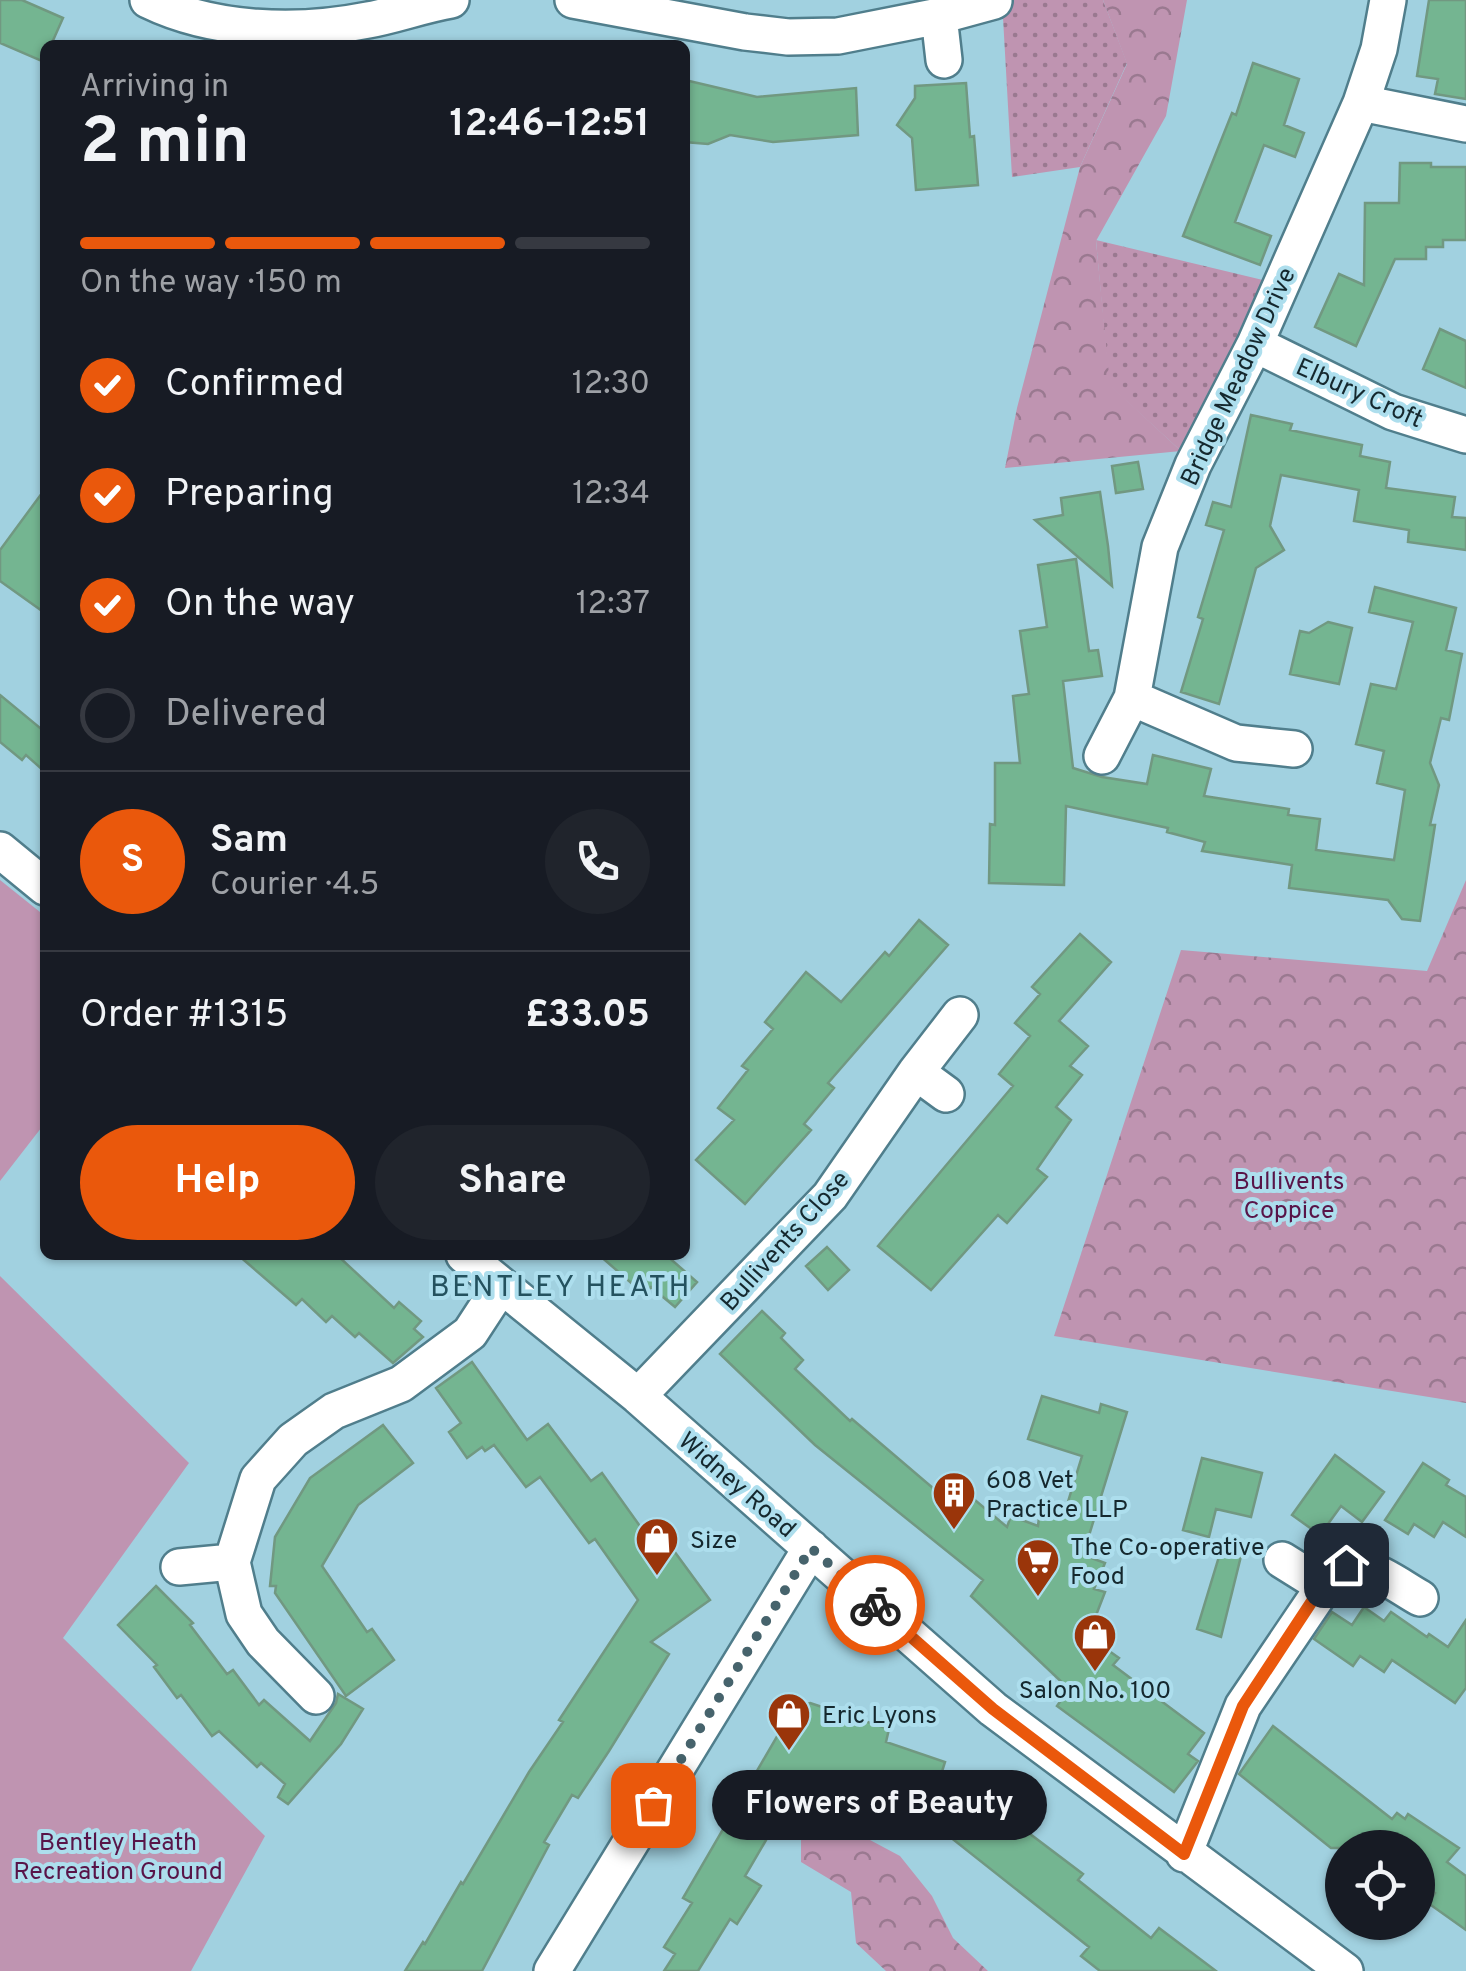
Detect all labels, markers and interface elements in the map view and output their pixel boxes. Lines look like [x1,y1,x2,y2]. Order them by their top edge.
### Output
text: Arriving in [80,68,229,108]
text: 12:46–12:51 [449,101,650,150]
text: 2 min [80,104,250,186]
street label: Bridge Meadow Drive [1175,263,1304,492]
text: On the way · 150 m [80,264,342,304]
street label: Elbury Croft [1290,352,1427,437]
icon: check [80,358,135,413]
text: Confirmed [165,361,344,410]
text: 12:30 [572,365,650,405]
icon: check [80,468,135,523]
text: Preparing [165,471,334,520]
text: 12:34 [572,475,650,515]
icon: check [80,578,135,633]
text: On the way [165,581,355,630]
text: 12:37 [576,585,650,625]
text: Delivered [165,691,327,740]
button: phone [545,809,650,914]
text: Sam [210,817,288,866]
text: S [121,837,144,886]
text: Courier · 4.5 [210,866,379,906]
text: Order #1315 [80,992,288,1041]
text: £33.05 [525,992,650,1041]
button: Help [80,1125,355,1240]
button: Share [375,1125,650,1240]
street label: Bullivents Close [715,1165,858,1319]
park label: Bullivents Coppice [1234,1167,1344,1228]
district label: BENTLEY HEATH [430,1270,692,1307]
street label: Widney Road [671,1426,802,1546]
place label: 608 Vet Practice LLP [986,1466,1128,1527]
building icon: 608 Vet Practice LLP [931,1470,977,1531]
shop icon: Size [634,1516,680,1577]
pin [1304,1523,1389,1608]
place label: Size [690,1526,737,1558]
place label: The Co-operative Food [1070,1533,1264,1594]
supermarket icon: The Co-operative Food [1015,1537,1061,1598]
icon: home [1319,1538,1374,1593]
courier [825,1555,925,1655]
icon: bike [848,1578,903,1633]
shop icon: Salon No. 100 [1072,1612,1118,1673]
place label: Salon No. 100 [1019,1676,1171,1708]
shop icon: Eric Lyons [766,1691,812,1752]
place label: Eric Lyons [822,1701,937,1733]
pin [611,1763,696,1848]
callout: Flowers of Beauty [713,1770,1048,1840]
icon: bag [626,1778,681,1833]
text: Flowers of Beauty [745,1785,1014,1825]
park label: Bentley Heath Recreation Ground [13,1828,223,1889]
map controls [1325,1830,1435,1940]
button: locate [1325,1830,1435,1940]

